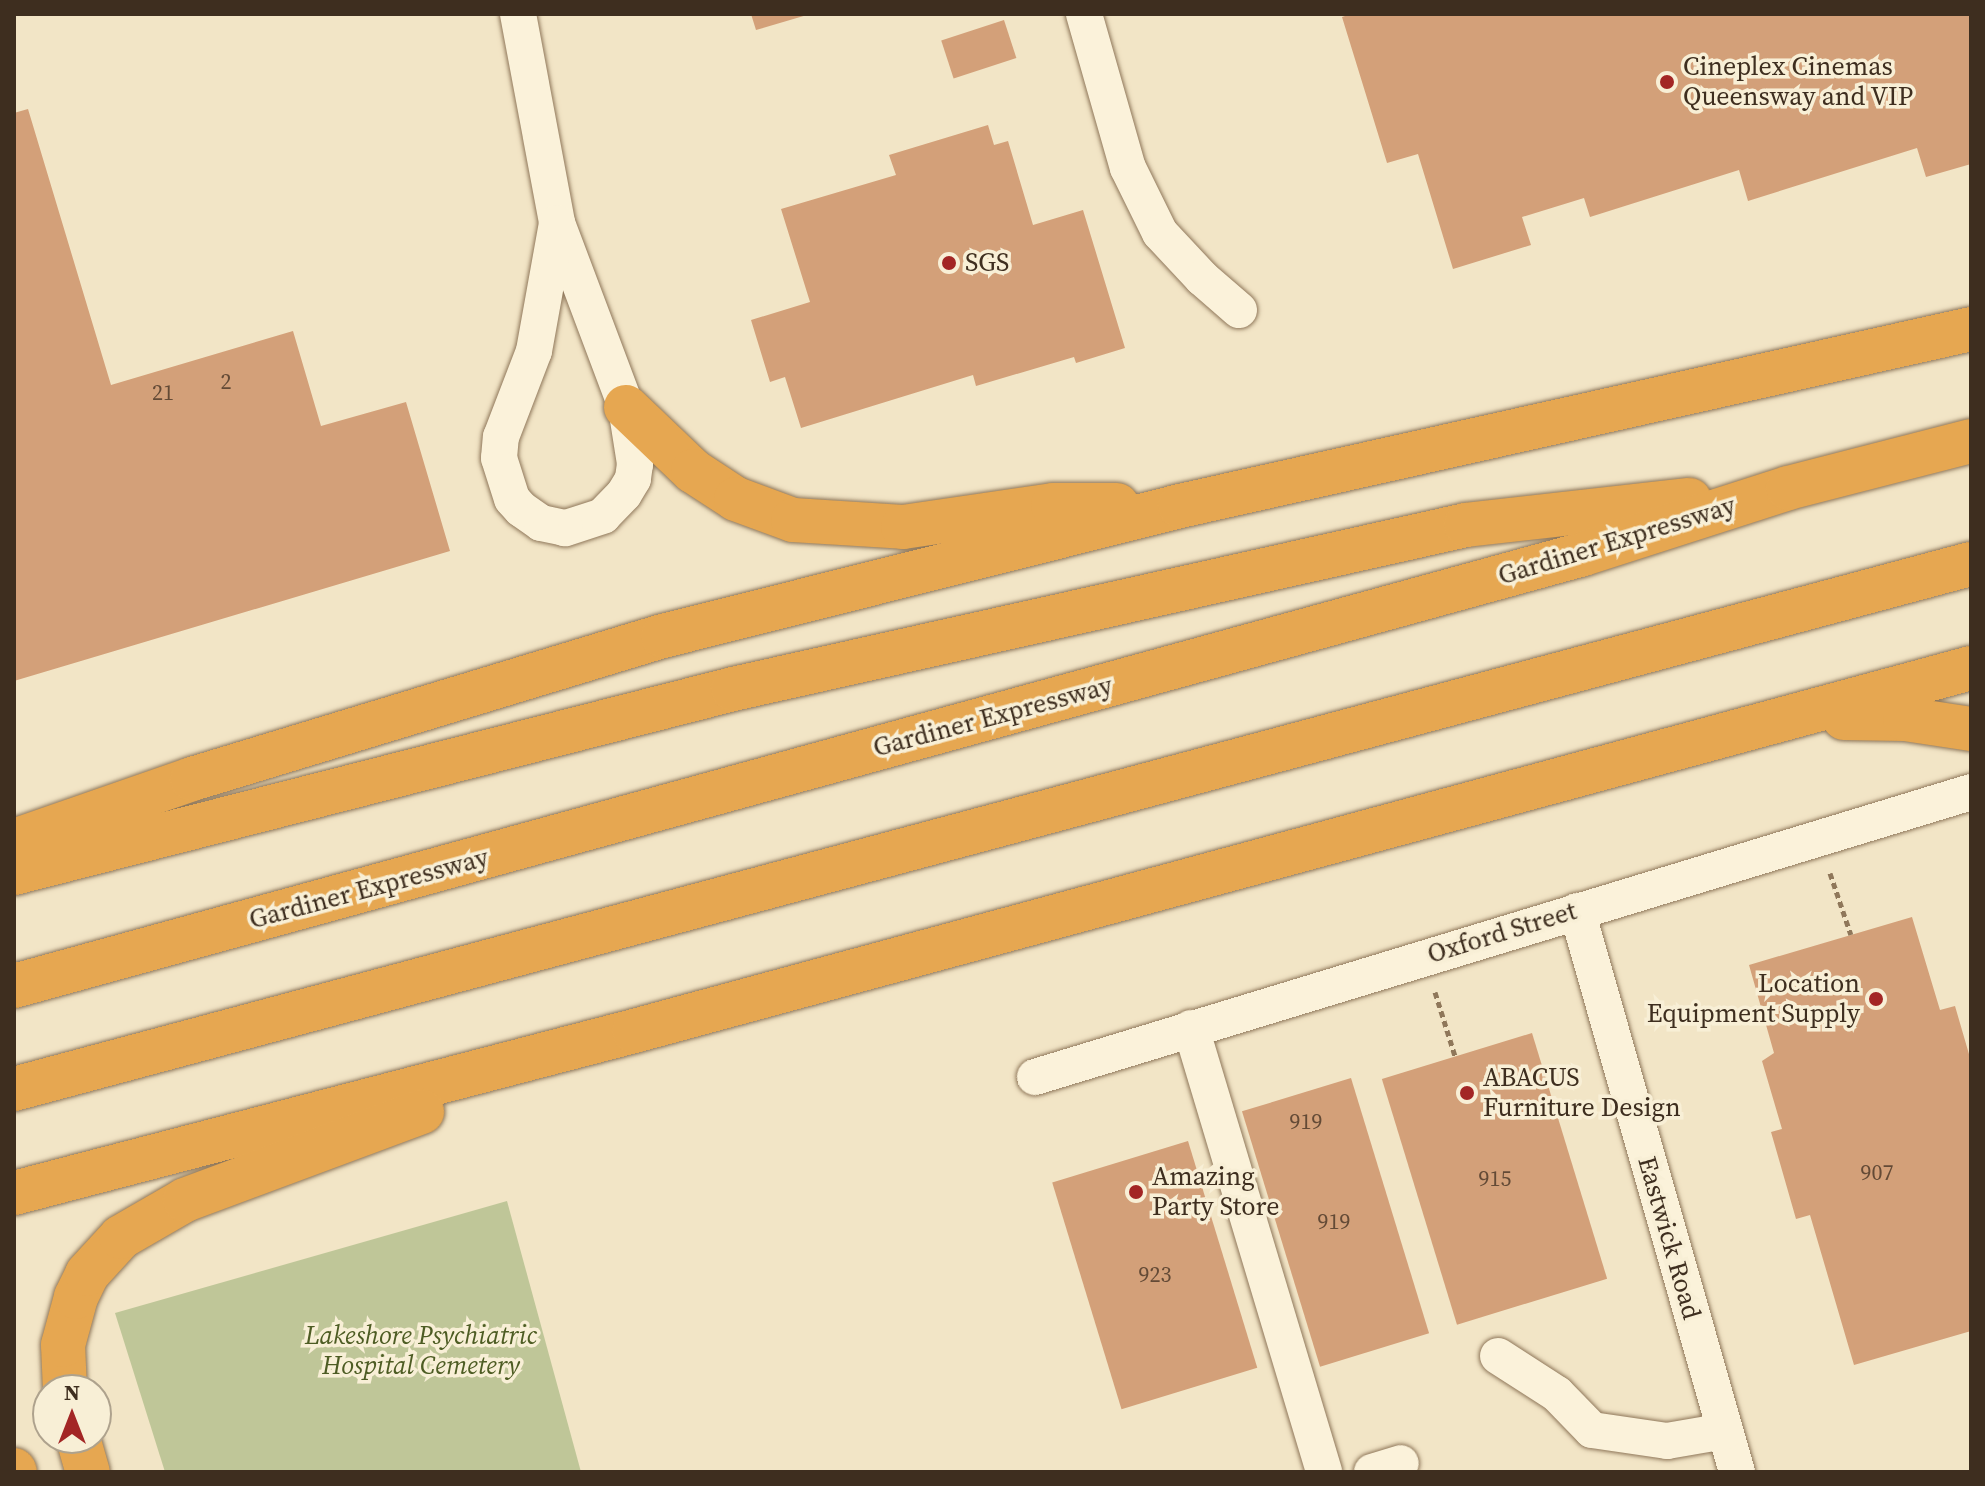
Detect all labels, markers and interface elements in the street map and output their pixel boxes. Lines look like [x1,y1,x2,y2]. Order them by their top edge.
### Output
place label: Cineplex Cinemas Queensway and VIP [1683,51,1914,112]
marker: Cineplex Cinemas Queensway and VIP [1658,73,1676,91]
place label: SGS [965,247,1009,279]
marker: SGS [940,254,958,272]
house number: 2 [221,369,231,395]
house number: 21 [152,380,174,406]
street label: Gardiner Expressway [1495,490,1739,592]
street label: Gardiner Expressway [870,670,1116,764]
street label: Gardiner Expressway [246,842,492,936]
street label: Oxford Street [1424,896,1580,970]
place label: Location Equipment Supply [1647,968,1860,1030]
marker: Location Equipment Supply [1867,990,1885,1008]
place label: ABACUS Furniture Design [1483,1062,1681,1124]
marker: ABACUS Furniture Design [1458,1084,1476,1102]
house number: 919 [1290,1109,1322,1135]
street label: Eastwick Road [1631,1153,1707,1323]
house number: 907 [1861,1160,1893,1186]
place label: Amazing Party Store [1152,1161,1280,1222]
house number: 915 [1479,1166,1511,1192]
marker: Amazing Party Store [1127,1183,1145,1201]
house number: 919 [1318,1209,1350,1235]
house number: 923 [1139,1262,1171,1288]
park label: Lakeshore Psychiatric Hospital Cemetery [305,1320,537,1382]
north arrow [32,1374,112,1454]
text: N [64,1377,80,1407]

